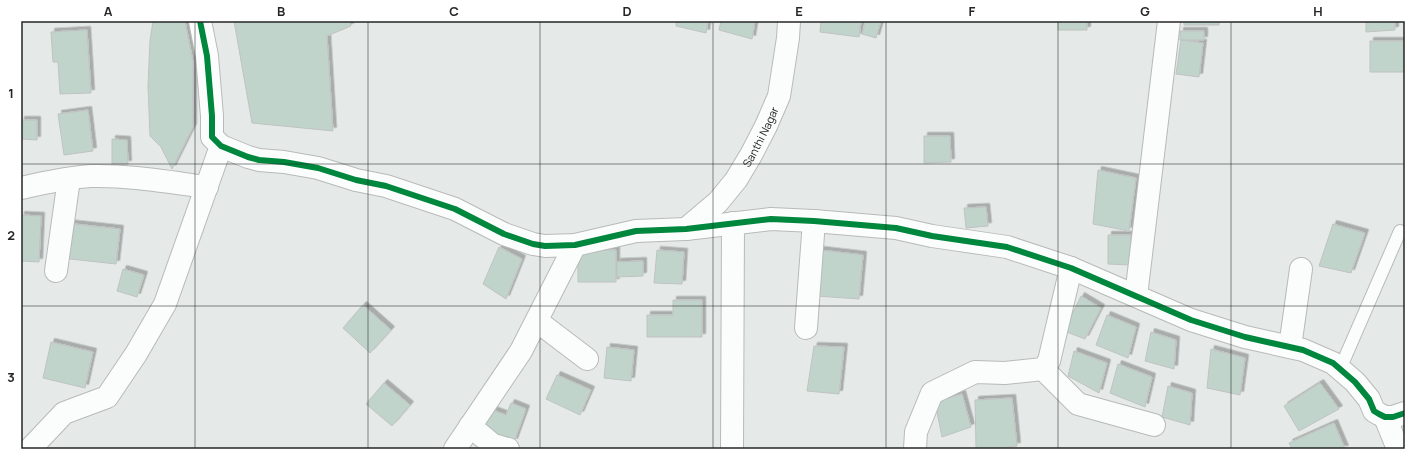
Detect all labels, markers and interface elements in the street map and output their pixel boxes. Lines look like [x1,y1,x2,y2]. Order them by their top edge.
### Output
text: A [104,2,113,20]
text: B [277,2,285,20]
text: C [449,2,459,20]
text: D [622,2,632,20]
text: E [795,2,803,20]
text: F [969,2,976,20]
text: G [1140,2,1150,20]
text: H [1313,2,1323,20]
text: 1 [8,84,14,102]
street label: Santhi Nagar [738,104,781,169]
text: 2 [7,226,15,244]
text: 3 [7,368,15,386]

